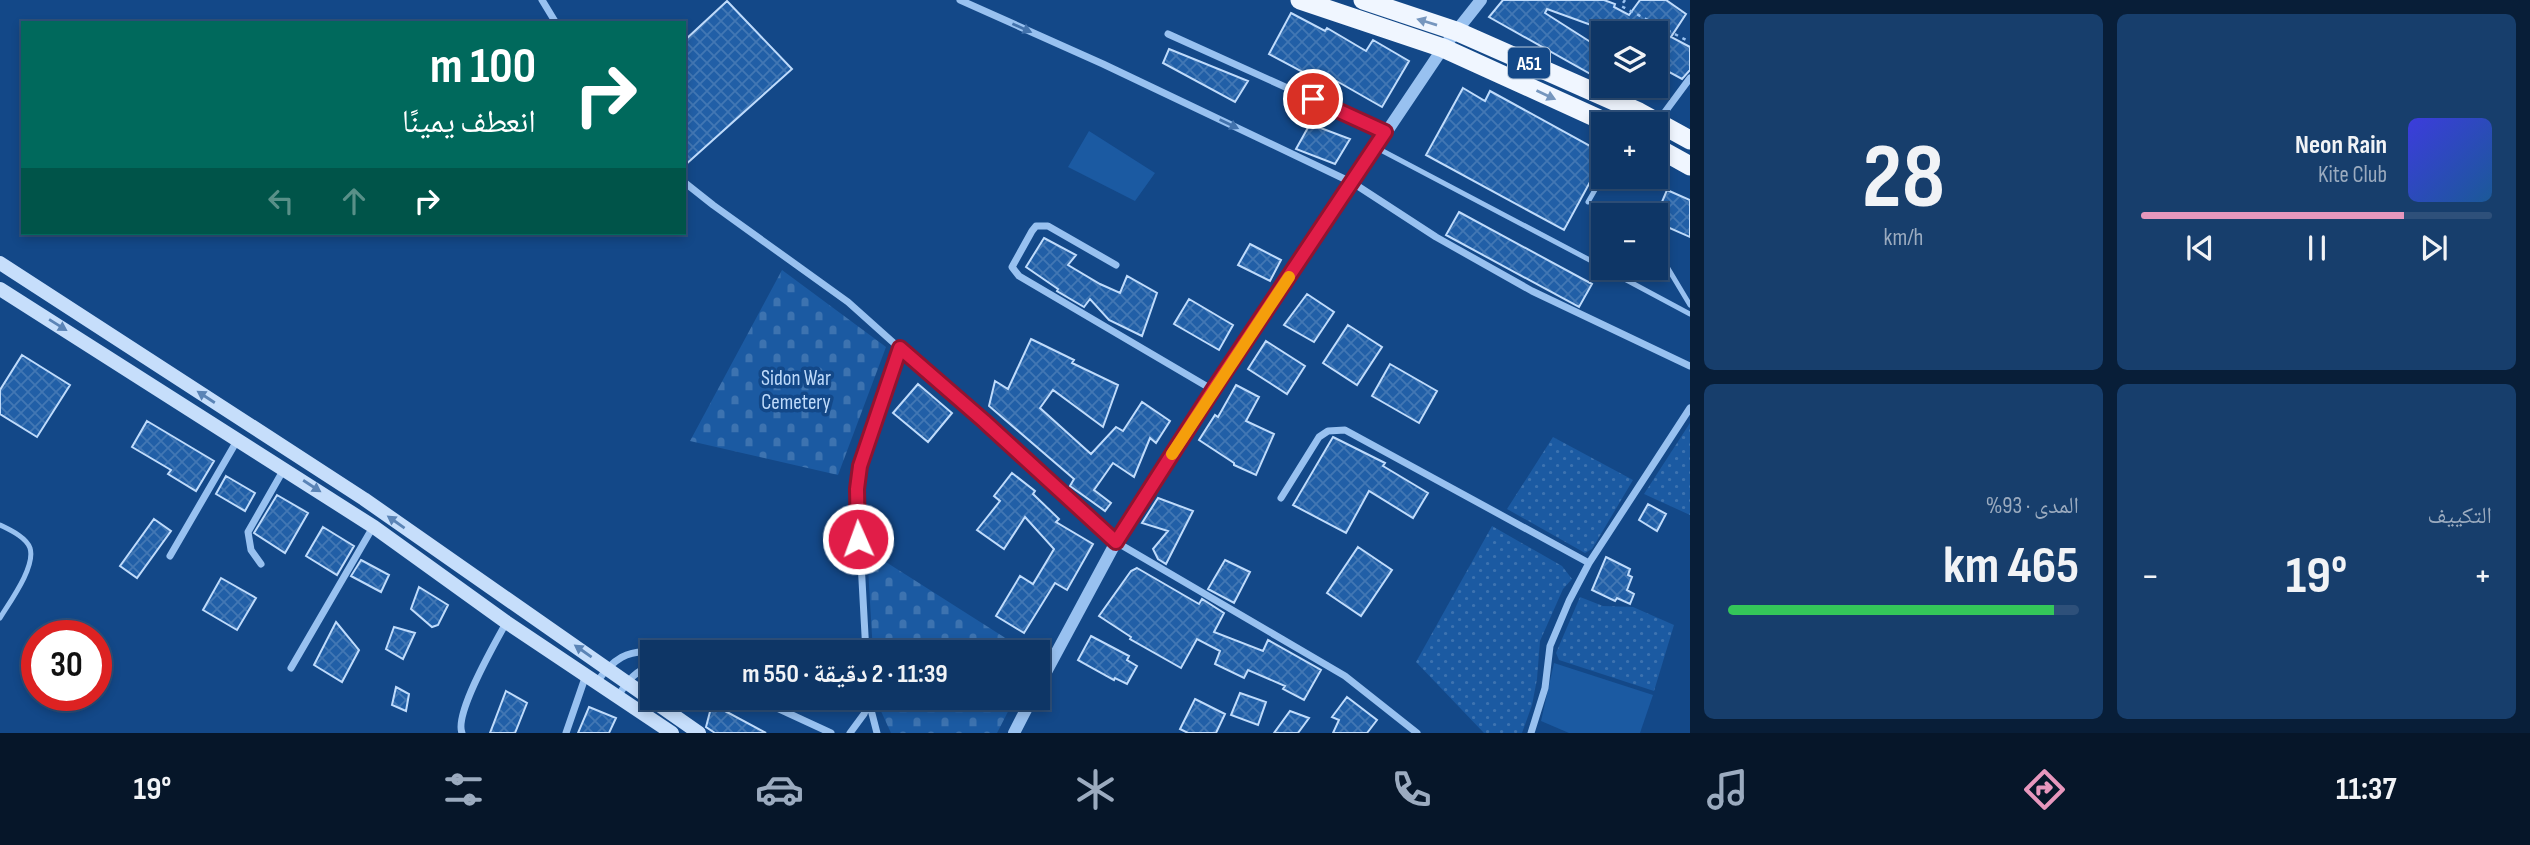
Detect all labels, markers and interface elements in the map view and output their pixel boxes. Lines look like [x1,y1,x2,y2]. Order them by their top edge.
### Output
one-way arrow [1416,16,1437,26]
map controls [1591,21,1668,280]
button: layers [1591,21,1668,98]
one-way arrow [1012,22,1032,34]
text: 100 m [430,38,536,97]
road number: A51 [1508,48,1550,78]
icon: right [560,49,651,140]
pin [1283,69,1343,129]
icon: arrive [1294,80,1332,118]
one-way arrow [1536,89,1556,101]
text: انعطف يمينًا [402,103,536,142]
button: + [1591,112,1668,189]
one-way arrow [1218,118,1239,129]
text: 28 [1862,124,1945,233]
text: Neon Rain [2295,130,2387,161]
text: Kite Club [2318,161,2387,189]
icon: left [262,182,300,220]
icon: ahead [335,182,373,220]
icon: right [408,182,446,220]
button: − [1591,203,1668,280]
text: km/h [1884,224,1923,252]
icon: previous [2181,229,2219,267]
icon: pause [2298,229,2336,267]
icon: next [2415,229,2453,267]
one-way arrow [48,319,67,332]
park label: Sidon War Cemetery [761,366,831,415]
one-way arrow [196,391,215,404]
one-way arrow [302,480,322,493]
text: المدى · 93% [1986,492,2079,520]
position arrow [821,502,895,576]
text: التكييف [2427,502,2492,530]
one-way arrow [387,515,405,529]
text: 465 km [1943,535,2079,598]
text: 19° [2286,545,2347,608]
text: − [2141,554,2160,599]
text: + [2473,554,2492,599]
speed limit sign: 30 [21,620,112,711]
one-way arrow [574,644,592,658]
text: 11:39 · 2 دقيقة · 550 m [742,659,948,690]
icon: filters [439,765,488,814]
icon: car [755,765,804,814]
icon: climate [1071,765,1120,814]
icon: phone [1387,765,1436,814]
icon: music [1703,765,1752,814]
icon: directions [2020,765,2069,814]
text: 19° [134,770,171,809]
text: 11:37 [2336,770,2396,809]

